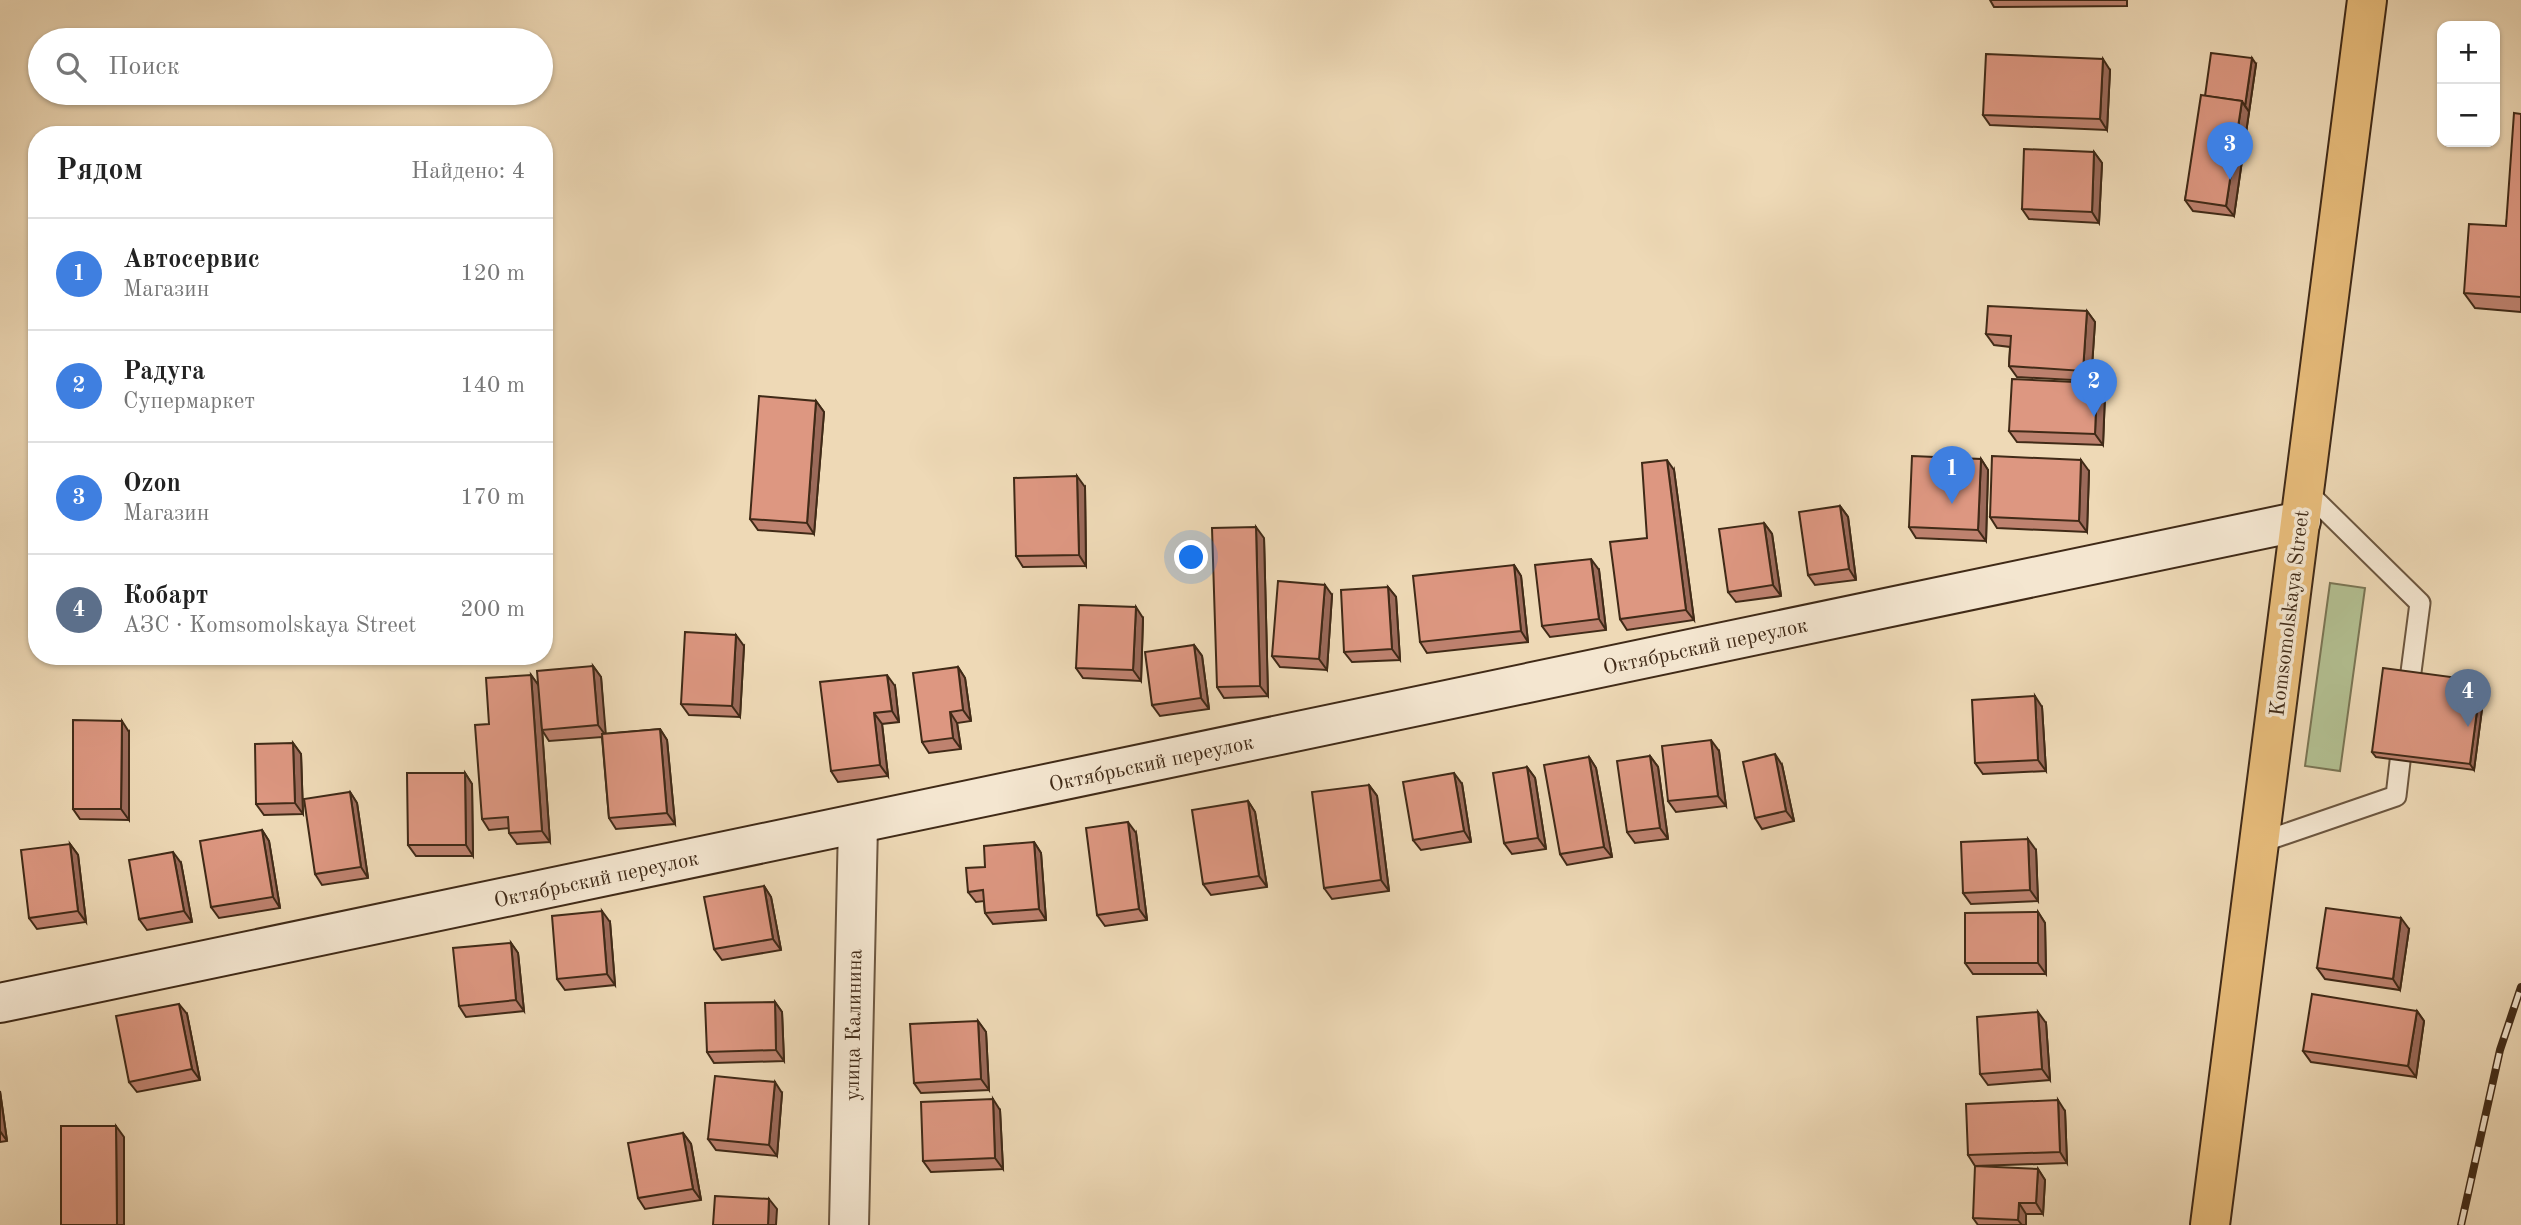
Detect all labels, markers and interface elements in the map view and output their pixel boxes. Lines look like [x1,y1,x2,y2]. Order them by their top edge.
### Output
map controls [2437,21,2500,147]
button: + [2437,21,2500,84]
search box [28,28,553,105]
icon: search [52,48,90,86]
text: Поиск [108,54,180,80]
button: − [2437,84,2500,147]
pin: 3 [2207,122,2253,180]
text: Рядом [56,156,143,186]
text: Найдено: 4 [411,160,525,183]
text: Автосервис [123,247,260,273]
text: 1 [72,262,86,285]
text: 120 m [460,262,525,285]
text: Магазин [123,278,209,301]
text: Радуга [123,359,205,385]
pin: 2 [2071,359,2117,417]
text: 2 [72,374,86,397]
text: 140 m [460,374,525,397]
text: Супермаркет [123,390,255,413]
pin: 1 [1929,446,1975,504]
text: Ozon [123,471,181,497]
text: 3 [72,486,86,509]
text: 170 m [460,486,525,509]
text: Магазин [123,502,209,525]
street label: Komsomolskaya Street [2267,509,2314,718]
your location [1174,540,1208,574]
text: Кобарт [123,583,208,609]
text: 4 [72,598,86,621]
text: 200 m [460,598,525,621]
text: АЗС · Komsomolskaya Street [123,614,416,637]
street label: Октябрьский переулок [1601,615,1810,679]
pin: 4 [2445,669,2491,727]
street label: Октябрьский переулок [1047,732,1256,796]
street label: Октябрьский переулок [492,848,701,912]
street label: улица Калинина [843,949,866,1101]

